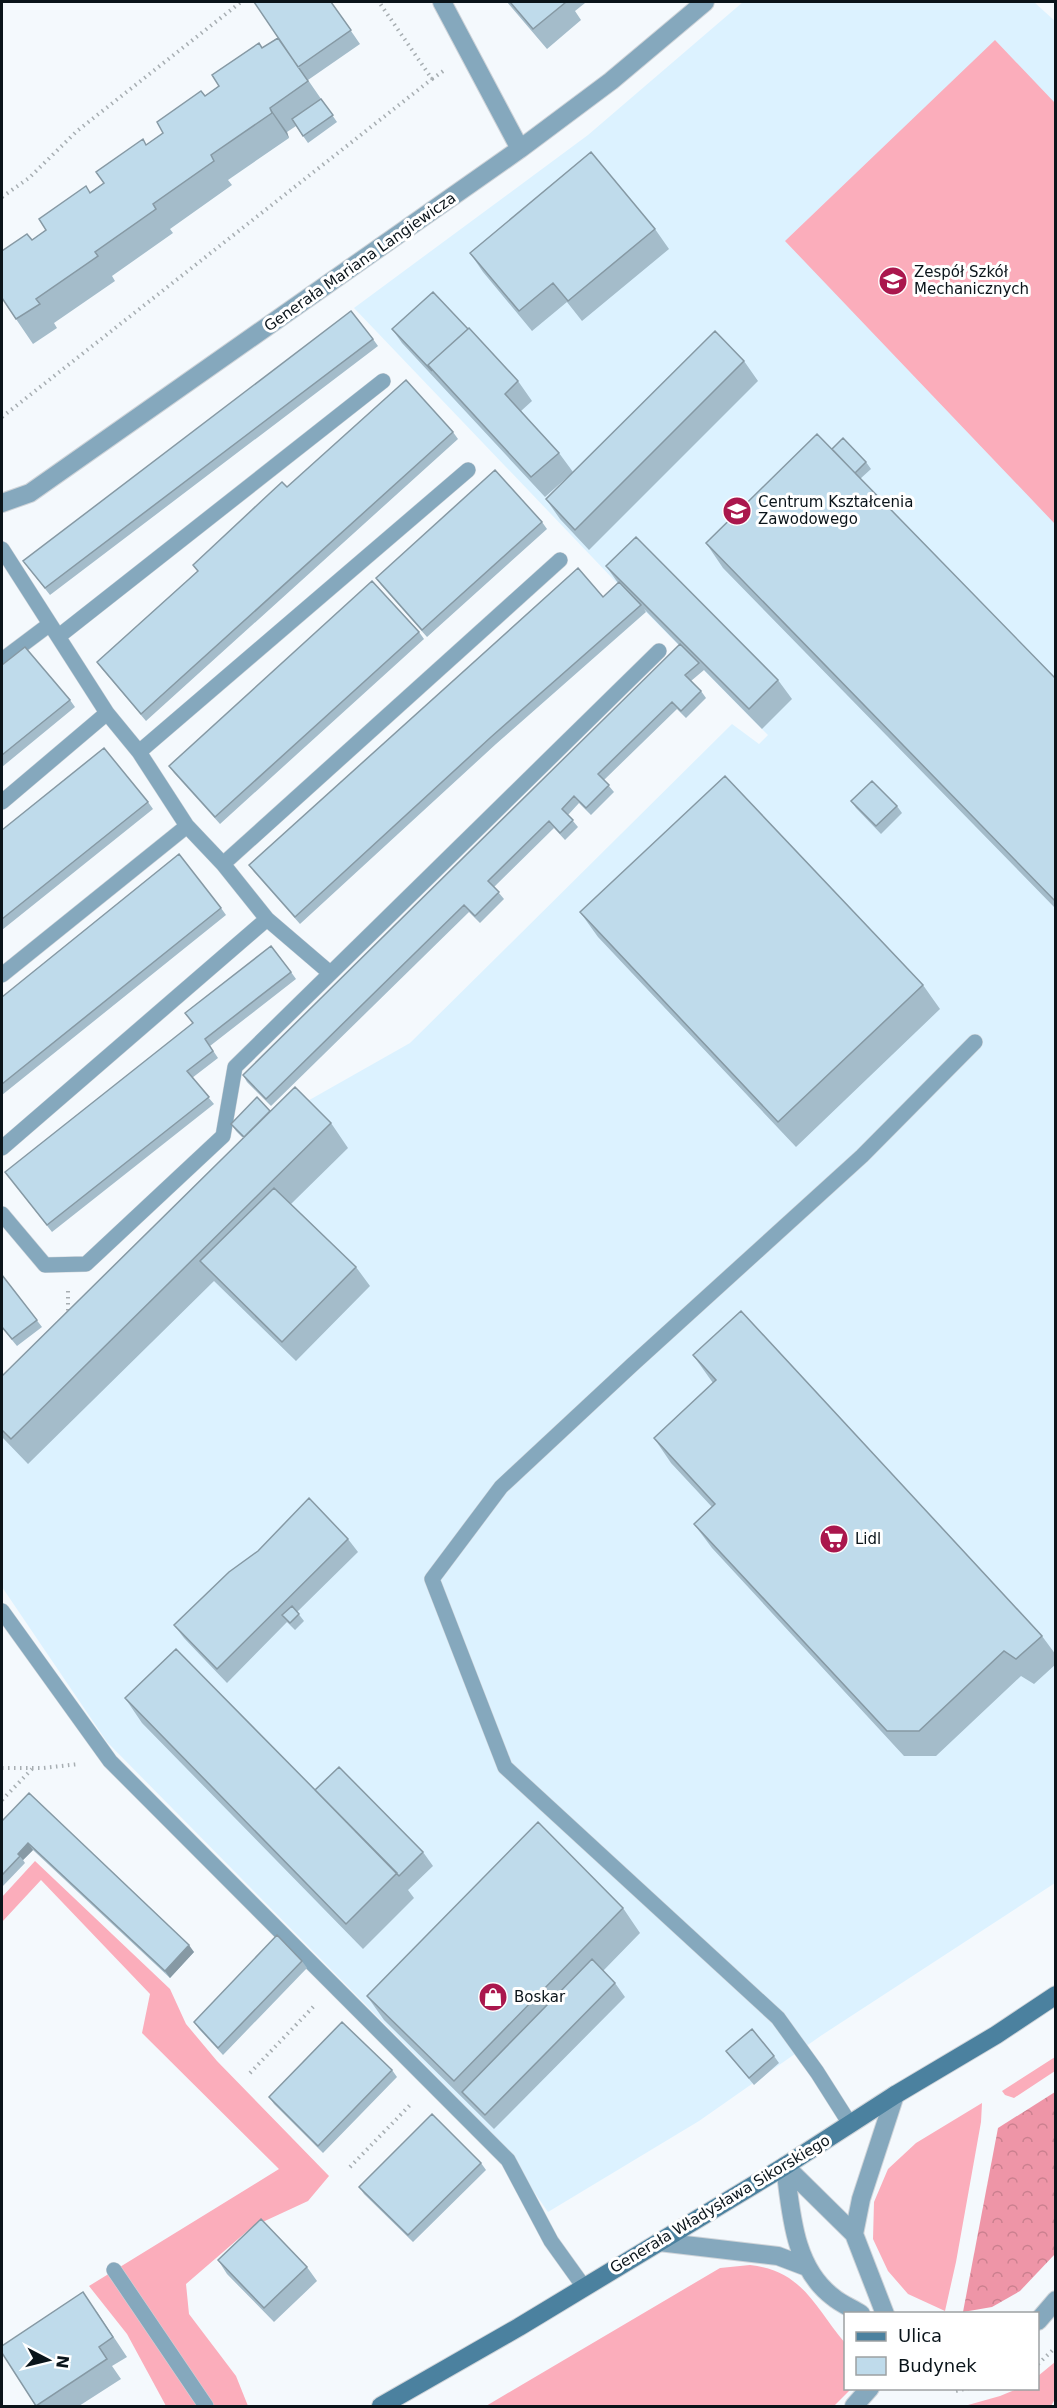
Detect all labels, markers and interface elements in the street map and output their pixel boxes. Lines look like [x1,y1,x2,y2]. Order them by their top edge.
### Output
street label: Generała Mariana Langiewicza [261,189,459,335]
place label: Zespół Szkół Mechanicznych [914,263,1029,298]
school or university icon: Zespół Szkół Mechanicznych [877,265,909,297]
place label: Centrum Kształcenia Zawodowego [758,493,913,528]
school or university icon: Centrum Kształcenia Zawodowego [721,495,753,527]
supermarket icon: Lidl [818,1523,850,1555]
place label: Lidl [855,1530,881,1548]
shop icon: Boskar [477,1981,509,2013]
place label: Boskar [514,1988,566,2006]
street label: Generała Władysława Sikorskiego [607,2131,833,2277]
legend [844,2312,1039,2390]
text: Ulica [898,2325,942,2346]
north arrow [18,2330,78,2390]
text: N [52,2354,73,2370]
text: Budynek [898,2355,977,2376]

